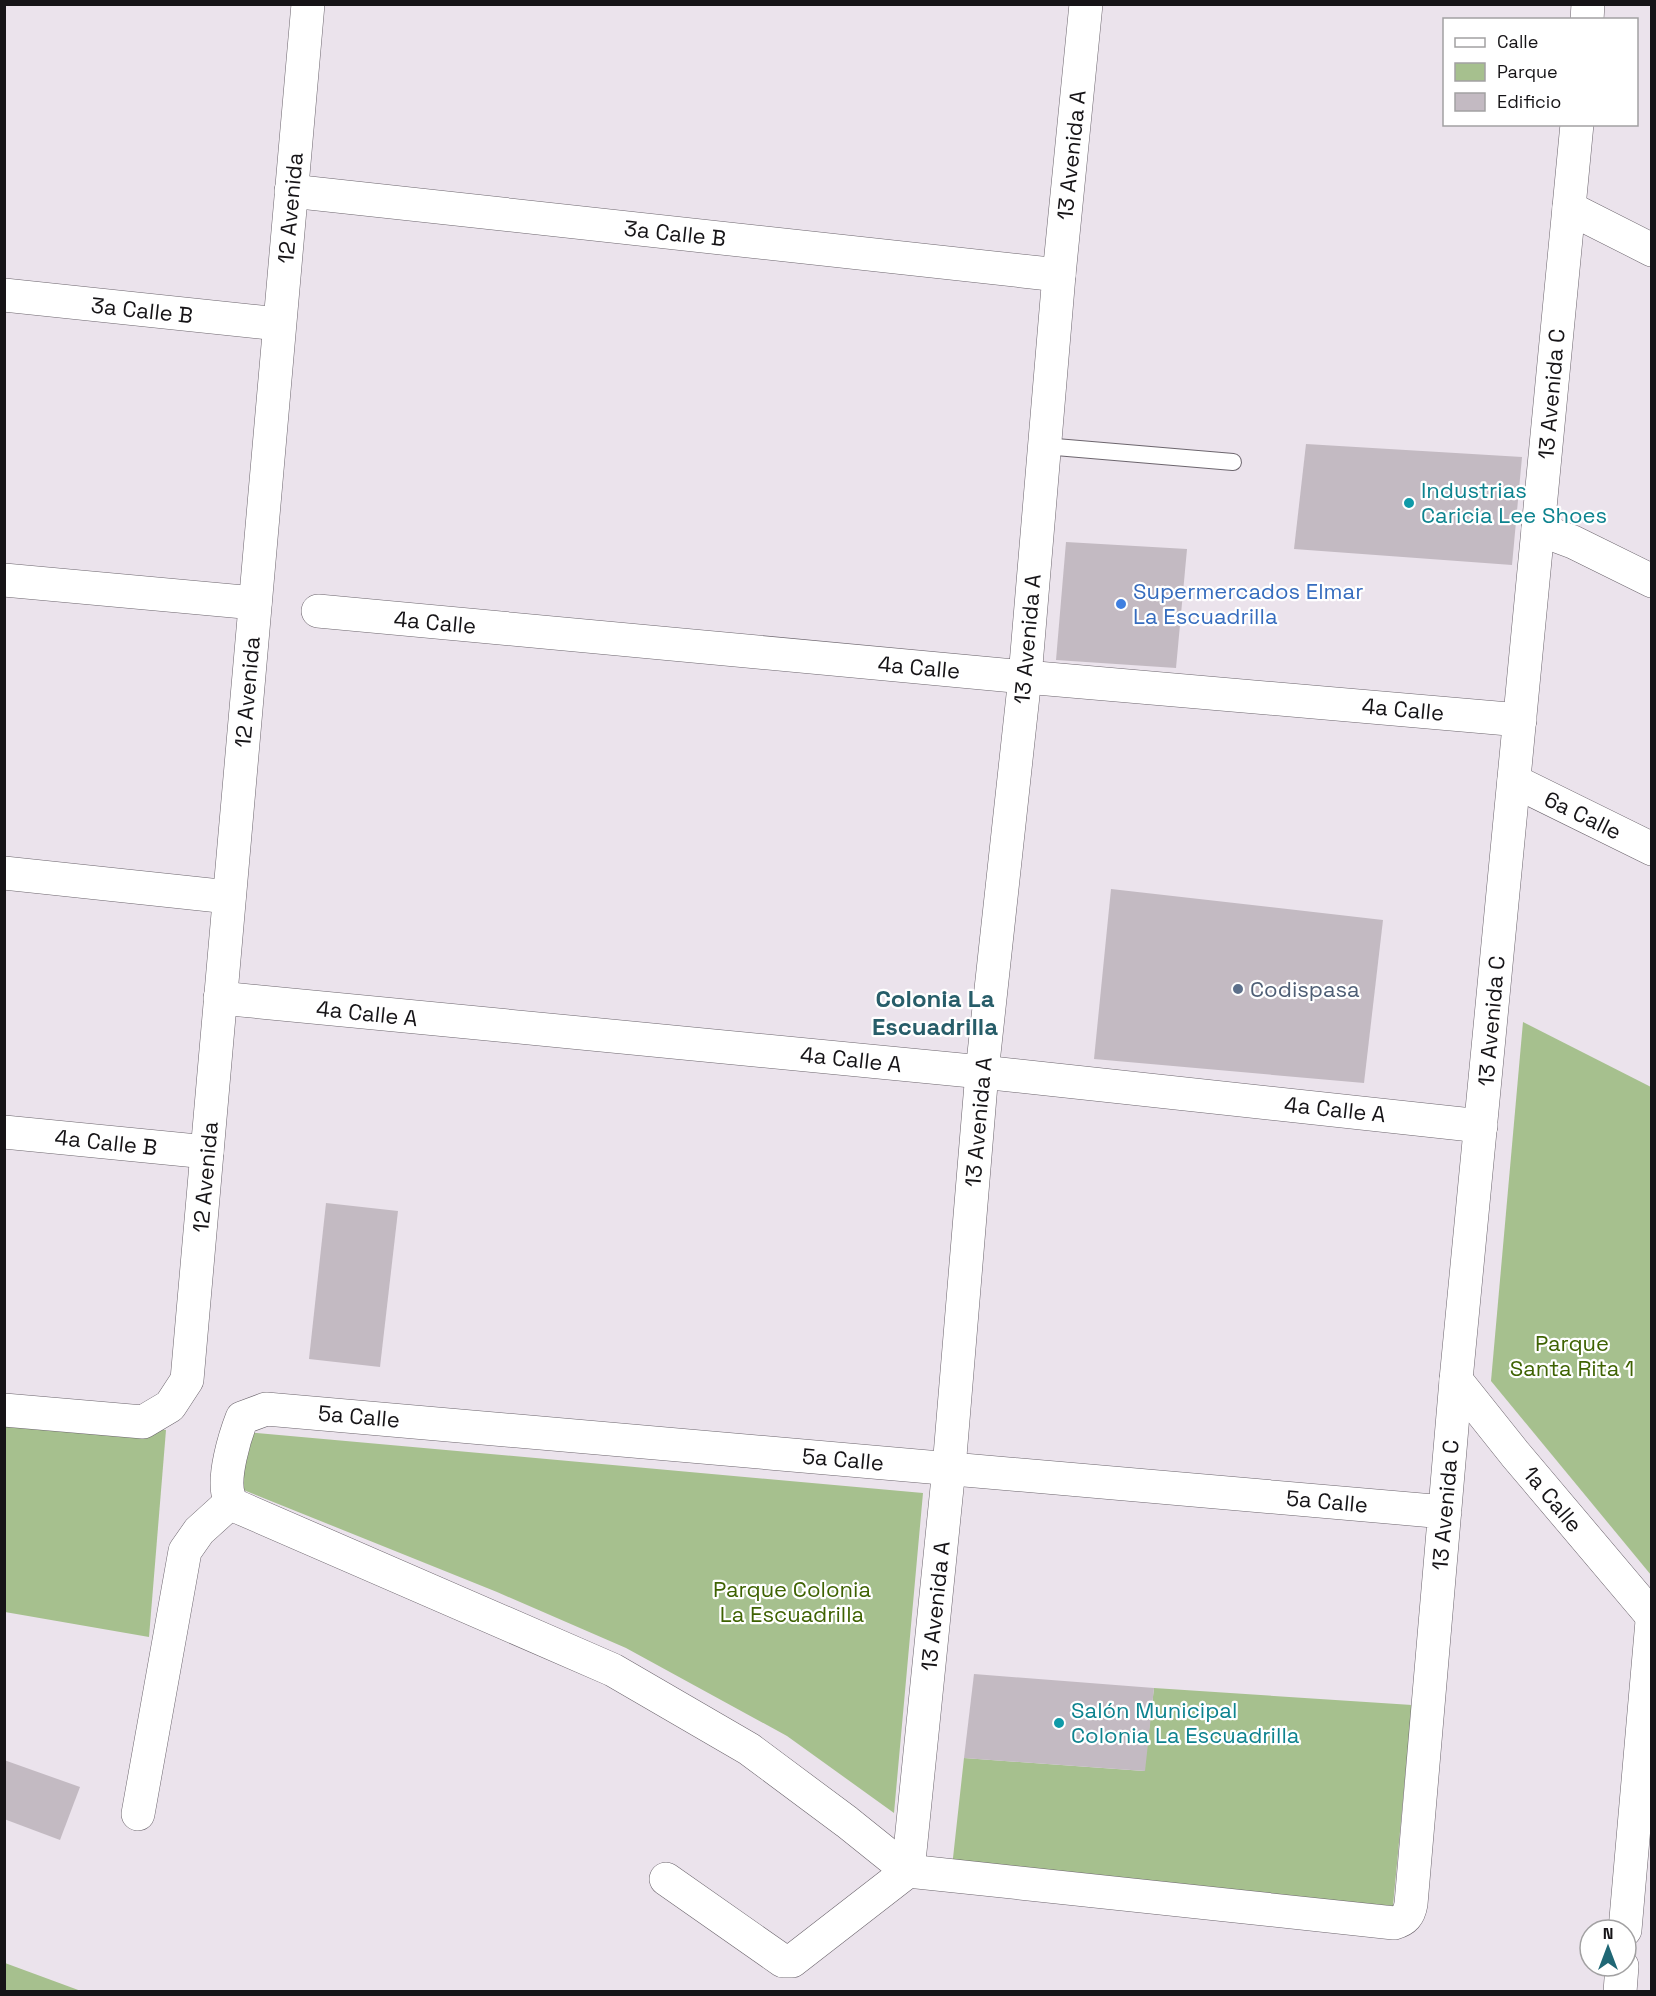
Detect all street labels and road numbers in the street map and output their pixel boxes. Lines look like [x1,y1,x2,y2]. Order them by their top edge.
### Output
street label: 13 Avenida A [1050,88,1092,221]
street label: 12 Avenida [271,151,309,265]
street label: 3a Calle B [623,214,727,252]
street label: 3a Calle B [90,291,194,329]
street label: 13 Avenida C [1531,327,1571,461]
street label: 13 Avenida A [1007,573,1047,705]
street label: 4a Calle [393,604,477,640]
street label: 12 Avenida [228,635,266,749]
street label: 4a Calle [877,649,961,685]
street label: 4a Calle [1361,691,1445,727]
street label: 6a Calle [1540,784,1626,846]
street label: 13 Avenida C [1471,954,1511,1088]
street label: 4a Calle A [315,994,419,1032]
street label: 4a Calle A [799,1040,903,1078]
street label: 13 Avenida A [958,1056,998,1188]
street label: 4a Calle A [1283,1090,1387,1128]
street label: 12 Avenida [186,1120,224,1234]
street label: 4a Calle B [53,1123,159,1161]
street label: 5a Calle [317,1398,401,1434]
street label: 13 Avenida C [1425,1438,1465,1572]
street label: 5a Calle [801,1441,885,1477]
street label: 1a Calle [1517,1460,1589,1538]
street label: 5a Calle [1285,1483,1369,1519]
street label: 13 Avenida A [914,1539,956,1672]

